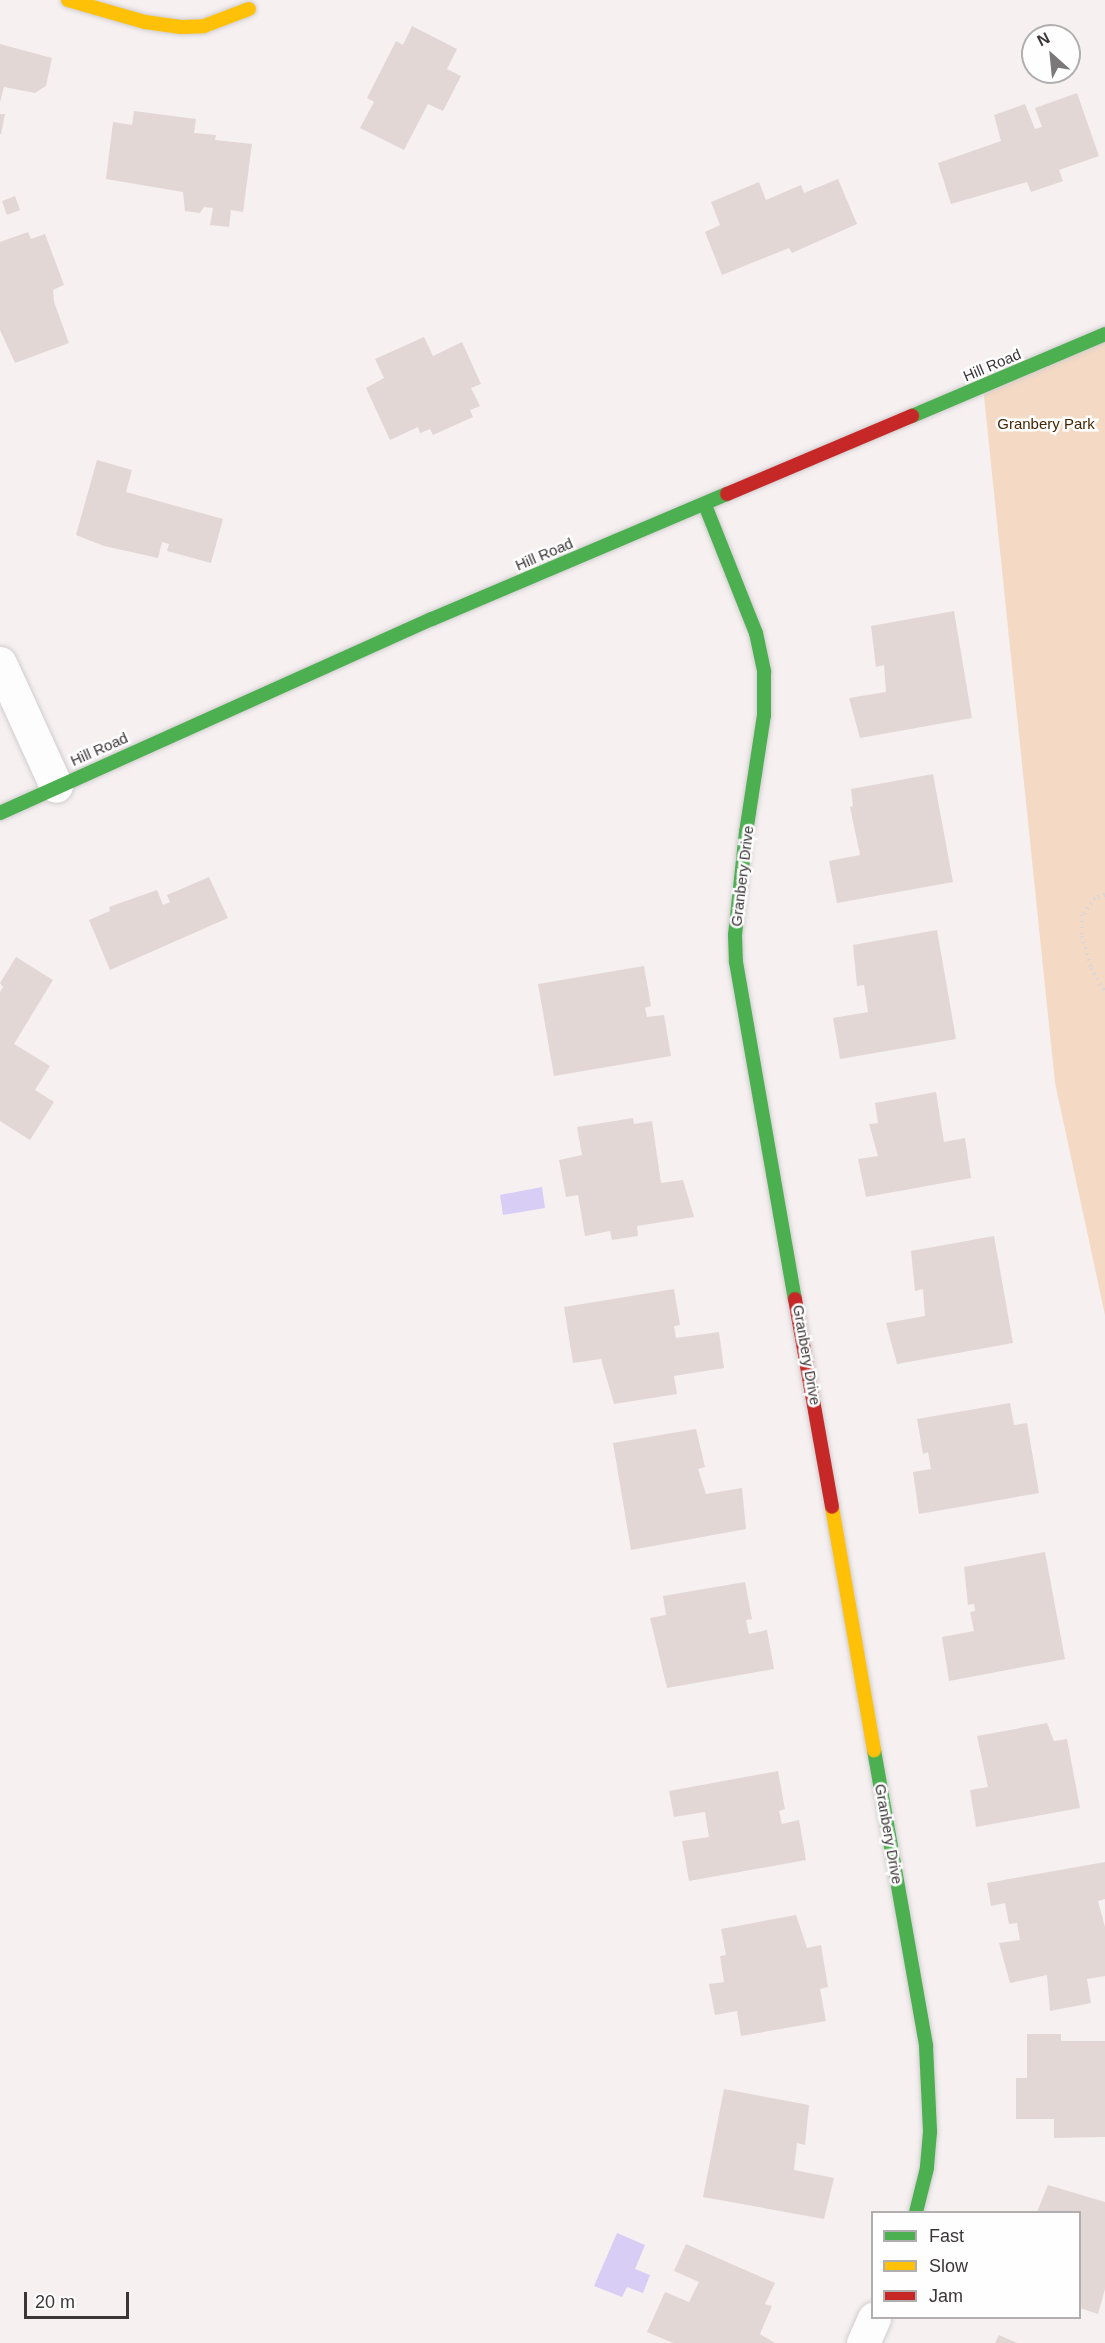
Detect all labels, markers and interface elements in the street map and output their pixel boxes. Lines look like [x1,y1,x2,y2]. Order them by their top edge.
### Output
north arrow [1021,24,1081,84]
text: N [1034,29,1053,49]
street label: Hill Road [960,345,1024,385]
park label: Granbery Park [997,415,1095,433]
street label: Hill Road [512,534,576,574]
street label: Hill Road [68,728,130,770]
street label: Granbery Drive [727,824,757,928]
street label: Granbery Drive [789,1303,825,1407]
street label: Granbery Drive [871,1782,907,1886]
legend [871,2211,1081,2319]
text: Fast [929,2226,964,2246]
text: Slow [929,2256,968,2276]
scale bar [27,2280,132,2318]
text: Jam [929,2286,963,2306]
text: 20 m [35,2292,75,2312]

